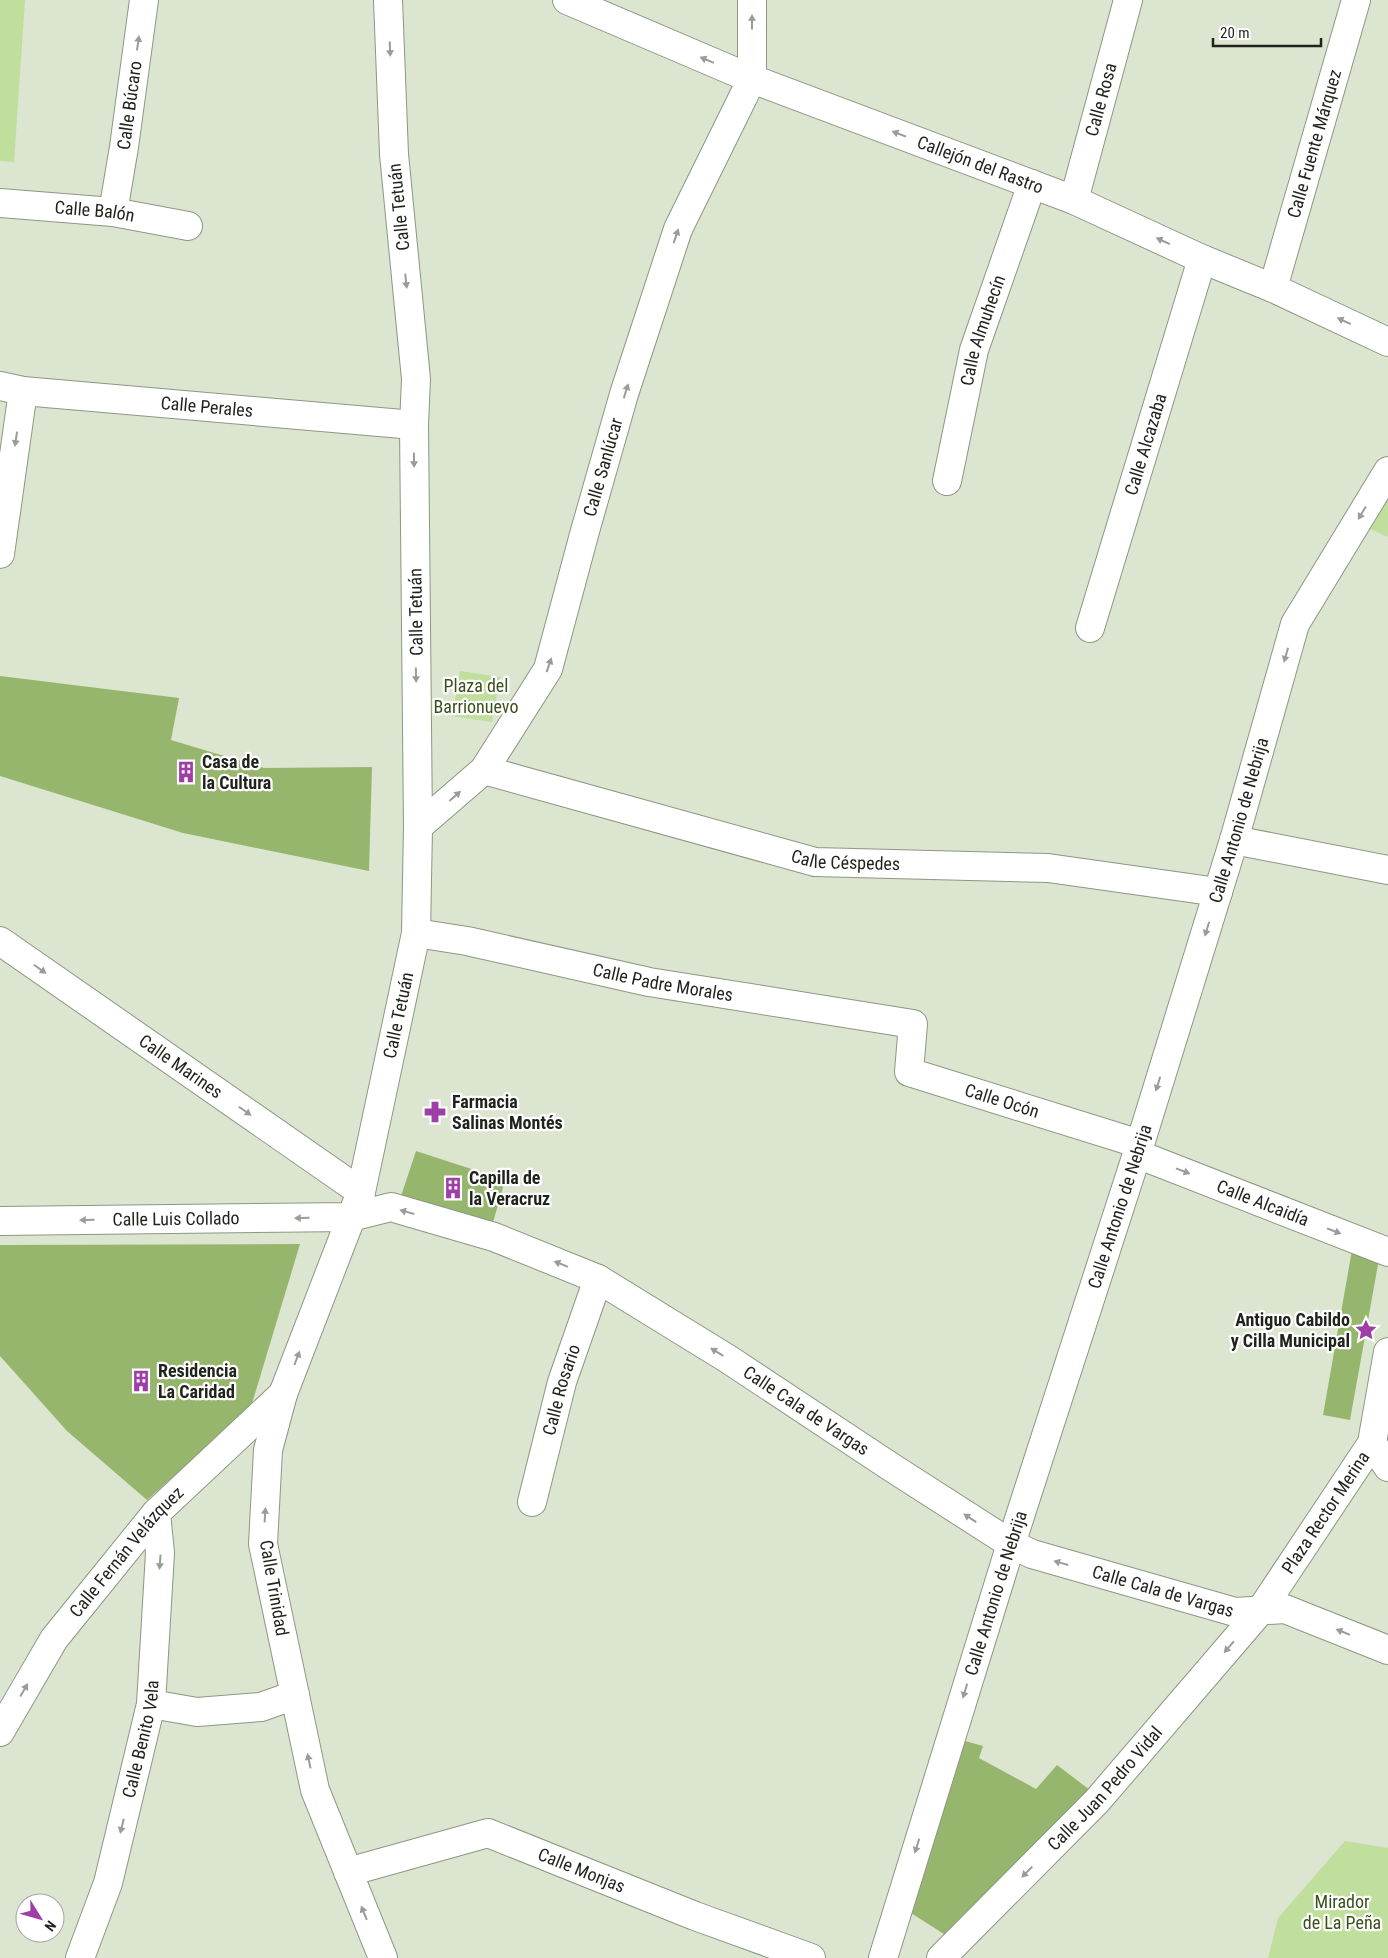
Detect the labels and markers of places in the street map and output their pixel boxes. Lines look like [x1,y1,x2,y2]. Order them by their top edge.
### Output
place label: Casa de la Cultura [202,751,271,793]
building icon: Casa de la Cultura [173,759,199,785]
place label: Farmacia Salinas Montés [452,1091,563,1133]
pharmacy icon: Farmacia Salinas Montés [422,1099,448,1125]
place label: Capilla de la Veracruz [469,1167,550,1209]
building icon: Capilla de la Veracruz [440,1175,466,1201]
place label: Antiguo Cabildo y Cilla Municipal [1231,1309,1350,1351]
place icon: Antiguo Cabildo y Cilla Municipal [1353,1317,1379,1343]
place label: Residencia La Caridad [158,1360,237,1402]
building icon: Residencia La Caridad [128,1368,154,1394]

